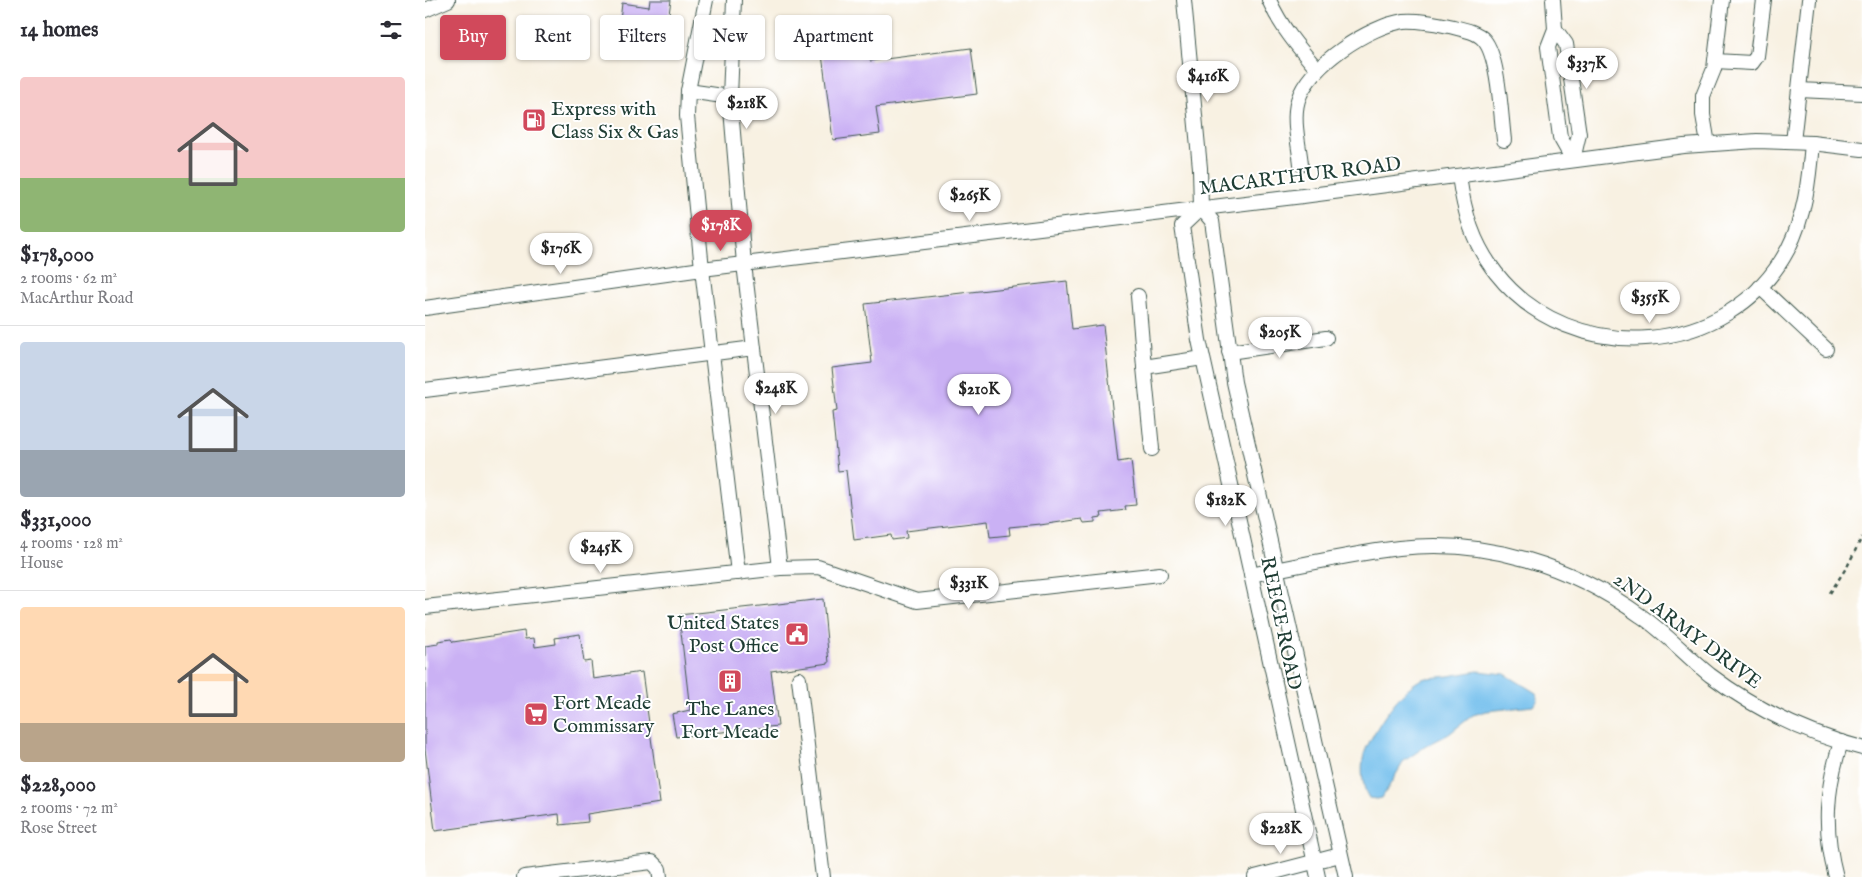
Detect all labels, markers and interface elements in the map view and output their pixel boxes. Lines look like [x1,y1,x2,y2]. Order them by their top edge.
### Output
chip: Buy [440,15,506,60]
chip: Rent [516,15,590,60]
chip: Filters [600,15,684,60]
chip: New [694,15,765,60]
chip: Apartment [775,15,892,60]
icon: filters [377,16,405,44]
text: 14 homes [20,17,98,44]
pin: $337K [1552,48,1622,90]
text: $337K [1567,54,1607,74]
pin: $416K [1173,61,1243,103]
text: $416K [1188,67,1228,87]
pin: $218K [712,88,782,130]
text: $218K [727,94,767,114]
place label: Express with Class Six & Gas [551,97,679,145]
fuel station icon: Express with Class Six & Gas [521,107,547,133]
icon: home [168,109,258,199]
street label: MACARTHUR ROAD [1198,152,1403,201]
pin: $265K [935,180,1005,222]
text: $265K [950,186,990,206]
pin: $178K [686,210,756,252]
text: $178K [701,216,741,236]
pin: $176K [526,232,596,275]
text: $176K [541,239,581,259]
text: $178,000 [20,242,94,269]
text: 2 rooms · 62 m² [20,269,117,289]
pin: $355K [1615,282,1685,324]
text: $355K [1631,288,1669,308]
text: MacArthur Road [20,289,133,309]
pin: $205K [1245,316,1315,359]
text: $205K [1259,323,1301,343]
pin: $248K [741,372,811,415]
pin: $210K [944,374,1014,416]
icon: home [168,375,258,465]
text: $248K [755,379,797,399]
text: $210K [958,380,1000,400]
pin: $182K [1191,484,1261,527]
text: $182K [1206,491,1246,511]
text: $331,000 [20,507,92,534]
pin: $245K [566,532,636,574]
text: 4 rooms · 128 m² [20,534,123,554]
text: $245K [580,538,622,558]
text: House [20,554,63,574]
street label: REECE ROAD [1254,554,1307,692]
street label: 2ND ARMY DRIVE [1608,567,1766,695]
pin: $331K [934,568,1004,610]
text: $331K [950,574,988,594]
place label: United States Post Office [667,611,779,659]
public building icon: United States Post Office [784,621,810,647]
icon: home [168,640,258,730]
building icon: The Lanes Fort Meade [717,668,743,694]
place label: Fort Meade Commissary [553,691,654,739]
place label: The Lanes Fort Meade [681,697,779,745]
supermarket icon: Fort Meade Commissary [523,701,549,727]
text: $228,000 [20,772,96,799]
text: 2 rooms · 72 m² [20,799,118,819]
pin: $228K [1246,812,1316,855]
text: Rose Street [20,819,97,839]
text: $228K [1260,819,1302,839]

